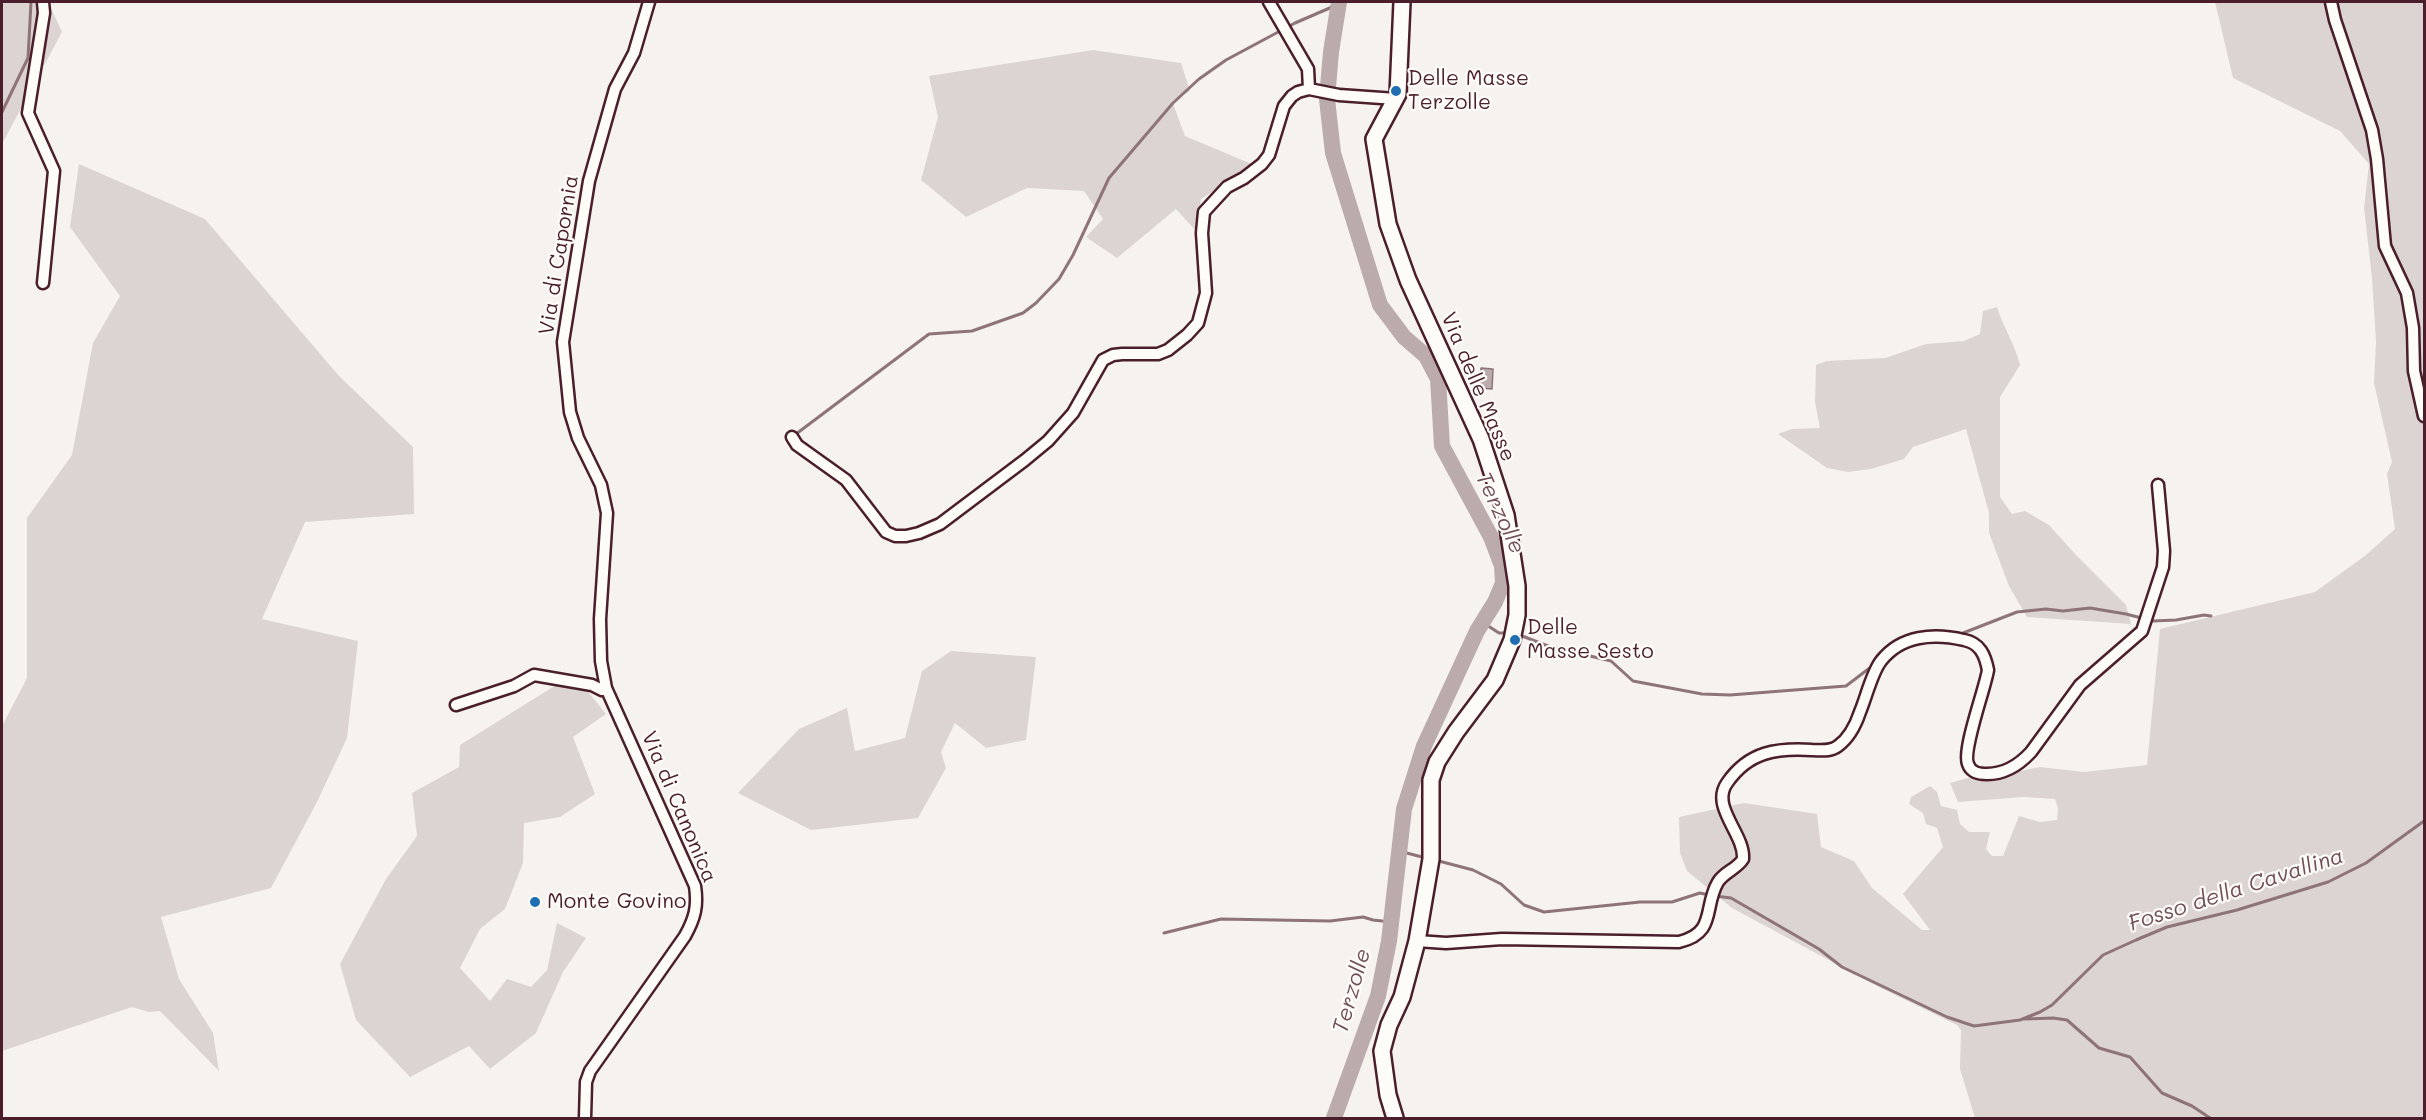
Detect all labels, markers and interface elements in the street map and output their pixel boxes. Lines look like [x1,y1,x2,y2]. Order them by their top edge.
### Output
place label: Delle Masse Terzolle [1408,66,1529,116]
marker: Delle Masse Terzolle [1389,84,1403,98]
street label: Via di Capornia [534,173,584,337]
street label: Via delle Masse [1435,309,1521,465]
water label: Terzolle [1470,468,1530,558]
place label: Delle Masse Sesto [1527,615,1654,665]
marker: Delle Masse Sesto [1508,633,1522,647]
street label: Via di Canonica [636,728,722,886]
water label: Fosso della Cavallina [2125,843,2347,937]
place label: Monte Govino [547,889,686,915]
marker: Monte Govino [528,895,542,909]
water label: Terzolle [1327,946,1377,1036]

